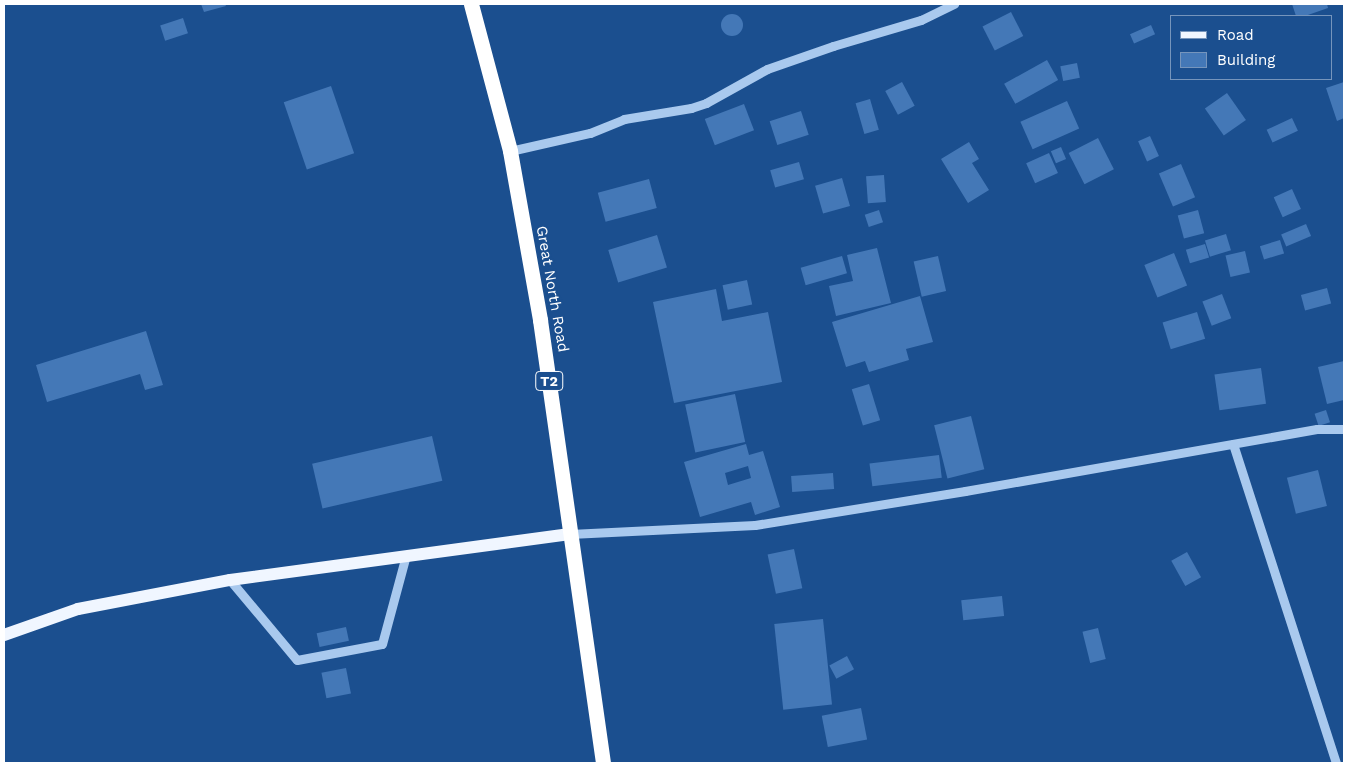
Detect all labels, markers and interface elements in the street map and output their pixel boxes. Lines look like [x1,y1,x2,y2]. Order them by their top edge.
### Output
legend [1170,15,1333,80]
text: Road [1217,26,1254,44]
text: Building [1217,51,1275,69]
street label: Great North Road [532,224,572,354]
road number: T2 [535,370,563,392]

